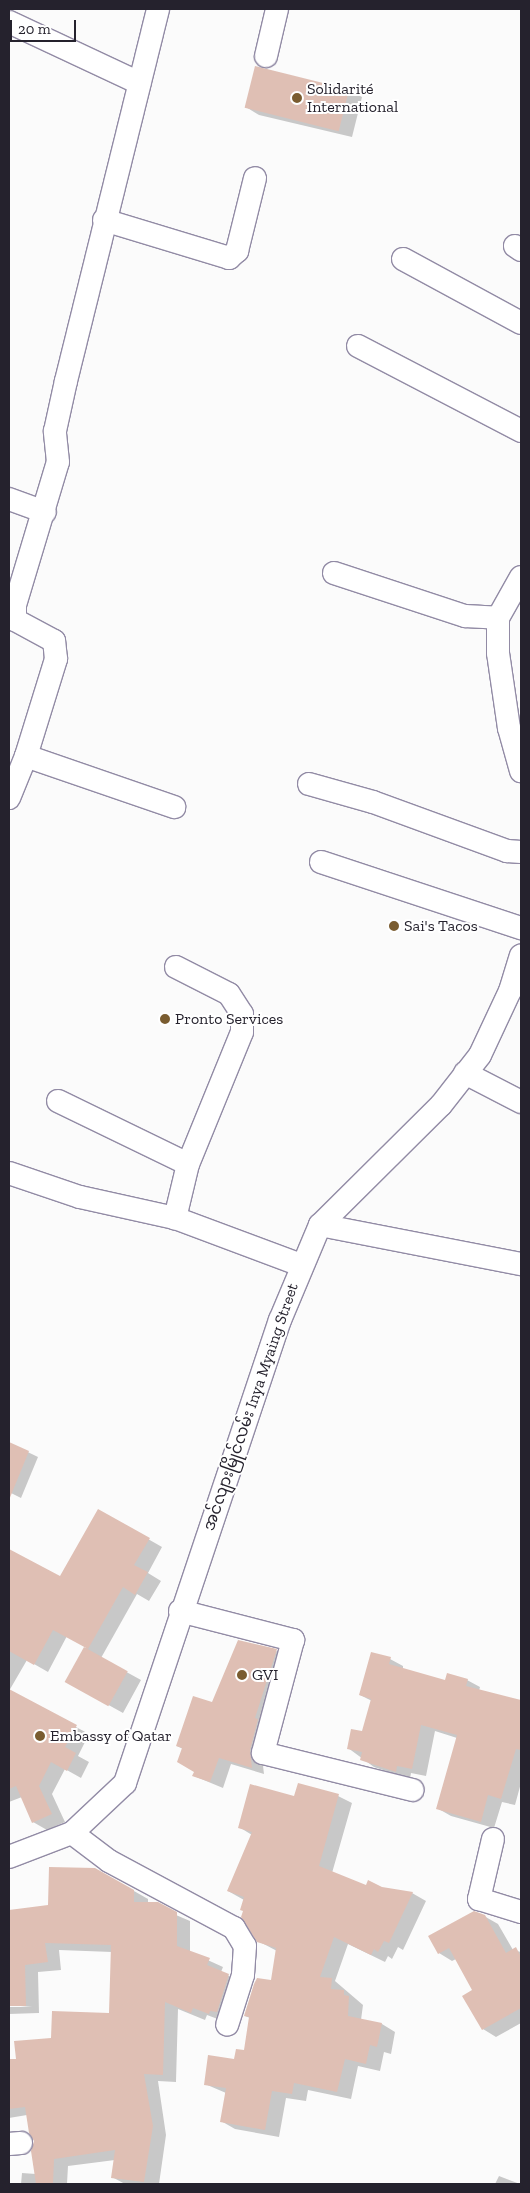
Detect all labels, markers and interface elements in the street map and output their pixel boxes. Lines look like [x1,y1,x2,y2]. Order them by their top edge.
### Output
scale bar [12,10,79,42]
text: 20 m [18,20,51,38]
place label: Solidarité International [307,79,398,117]
marker: Solidarité International [291,92,303,104]
place label: Sai's Tacos [404,916,478,936]
marker: Sai's Tacos [388,920,400,932]
place label: Pronto Services [175,1009,283,1029]
marker: Pronto Services [159,1013,171,1025]
street label: အင်လျားမြိုင်လမ်း Inya Myaing Street [199,1281,303,1533]
place label: GVI [252,1665,278,1685]
marker: GVI [236,1669,248,1681]
place label: Embassy of Qatar [50,1726,172,1746]
marker: Embassy of Qatar [34,1730,46,1742]

